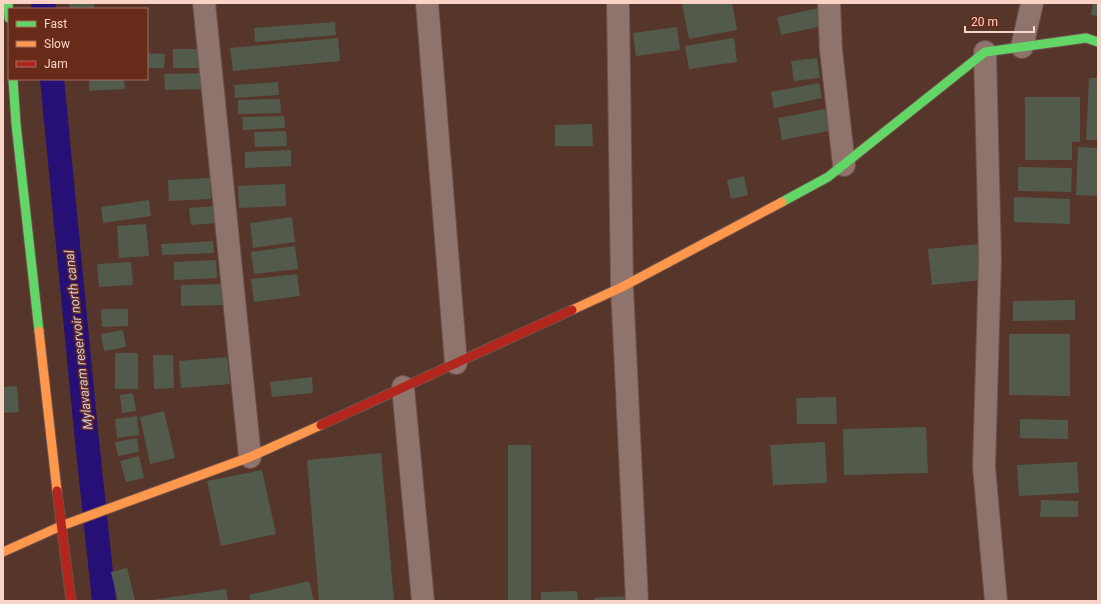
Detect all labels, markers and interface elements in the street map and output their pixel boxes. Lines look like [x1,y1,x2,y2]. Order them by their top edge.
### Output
legend [8,8,148,80]
scale bar [965,8,1034,34]
text: 20 m [971,15,998,29]
text: Fast [44,17,67,31]
text: Slow [44,37,70,51]
text: Jam [44,57,68,71]
water label: Mylavaram reservoir north canal [62,249,95,430]

